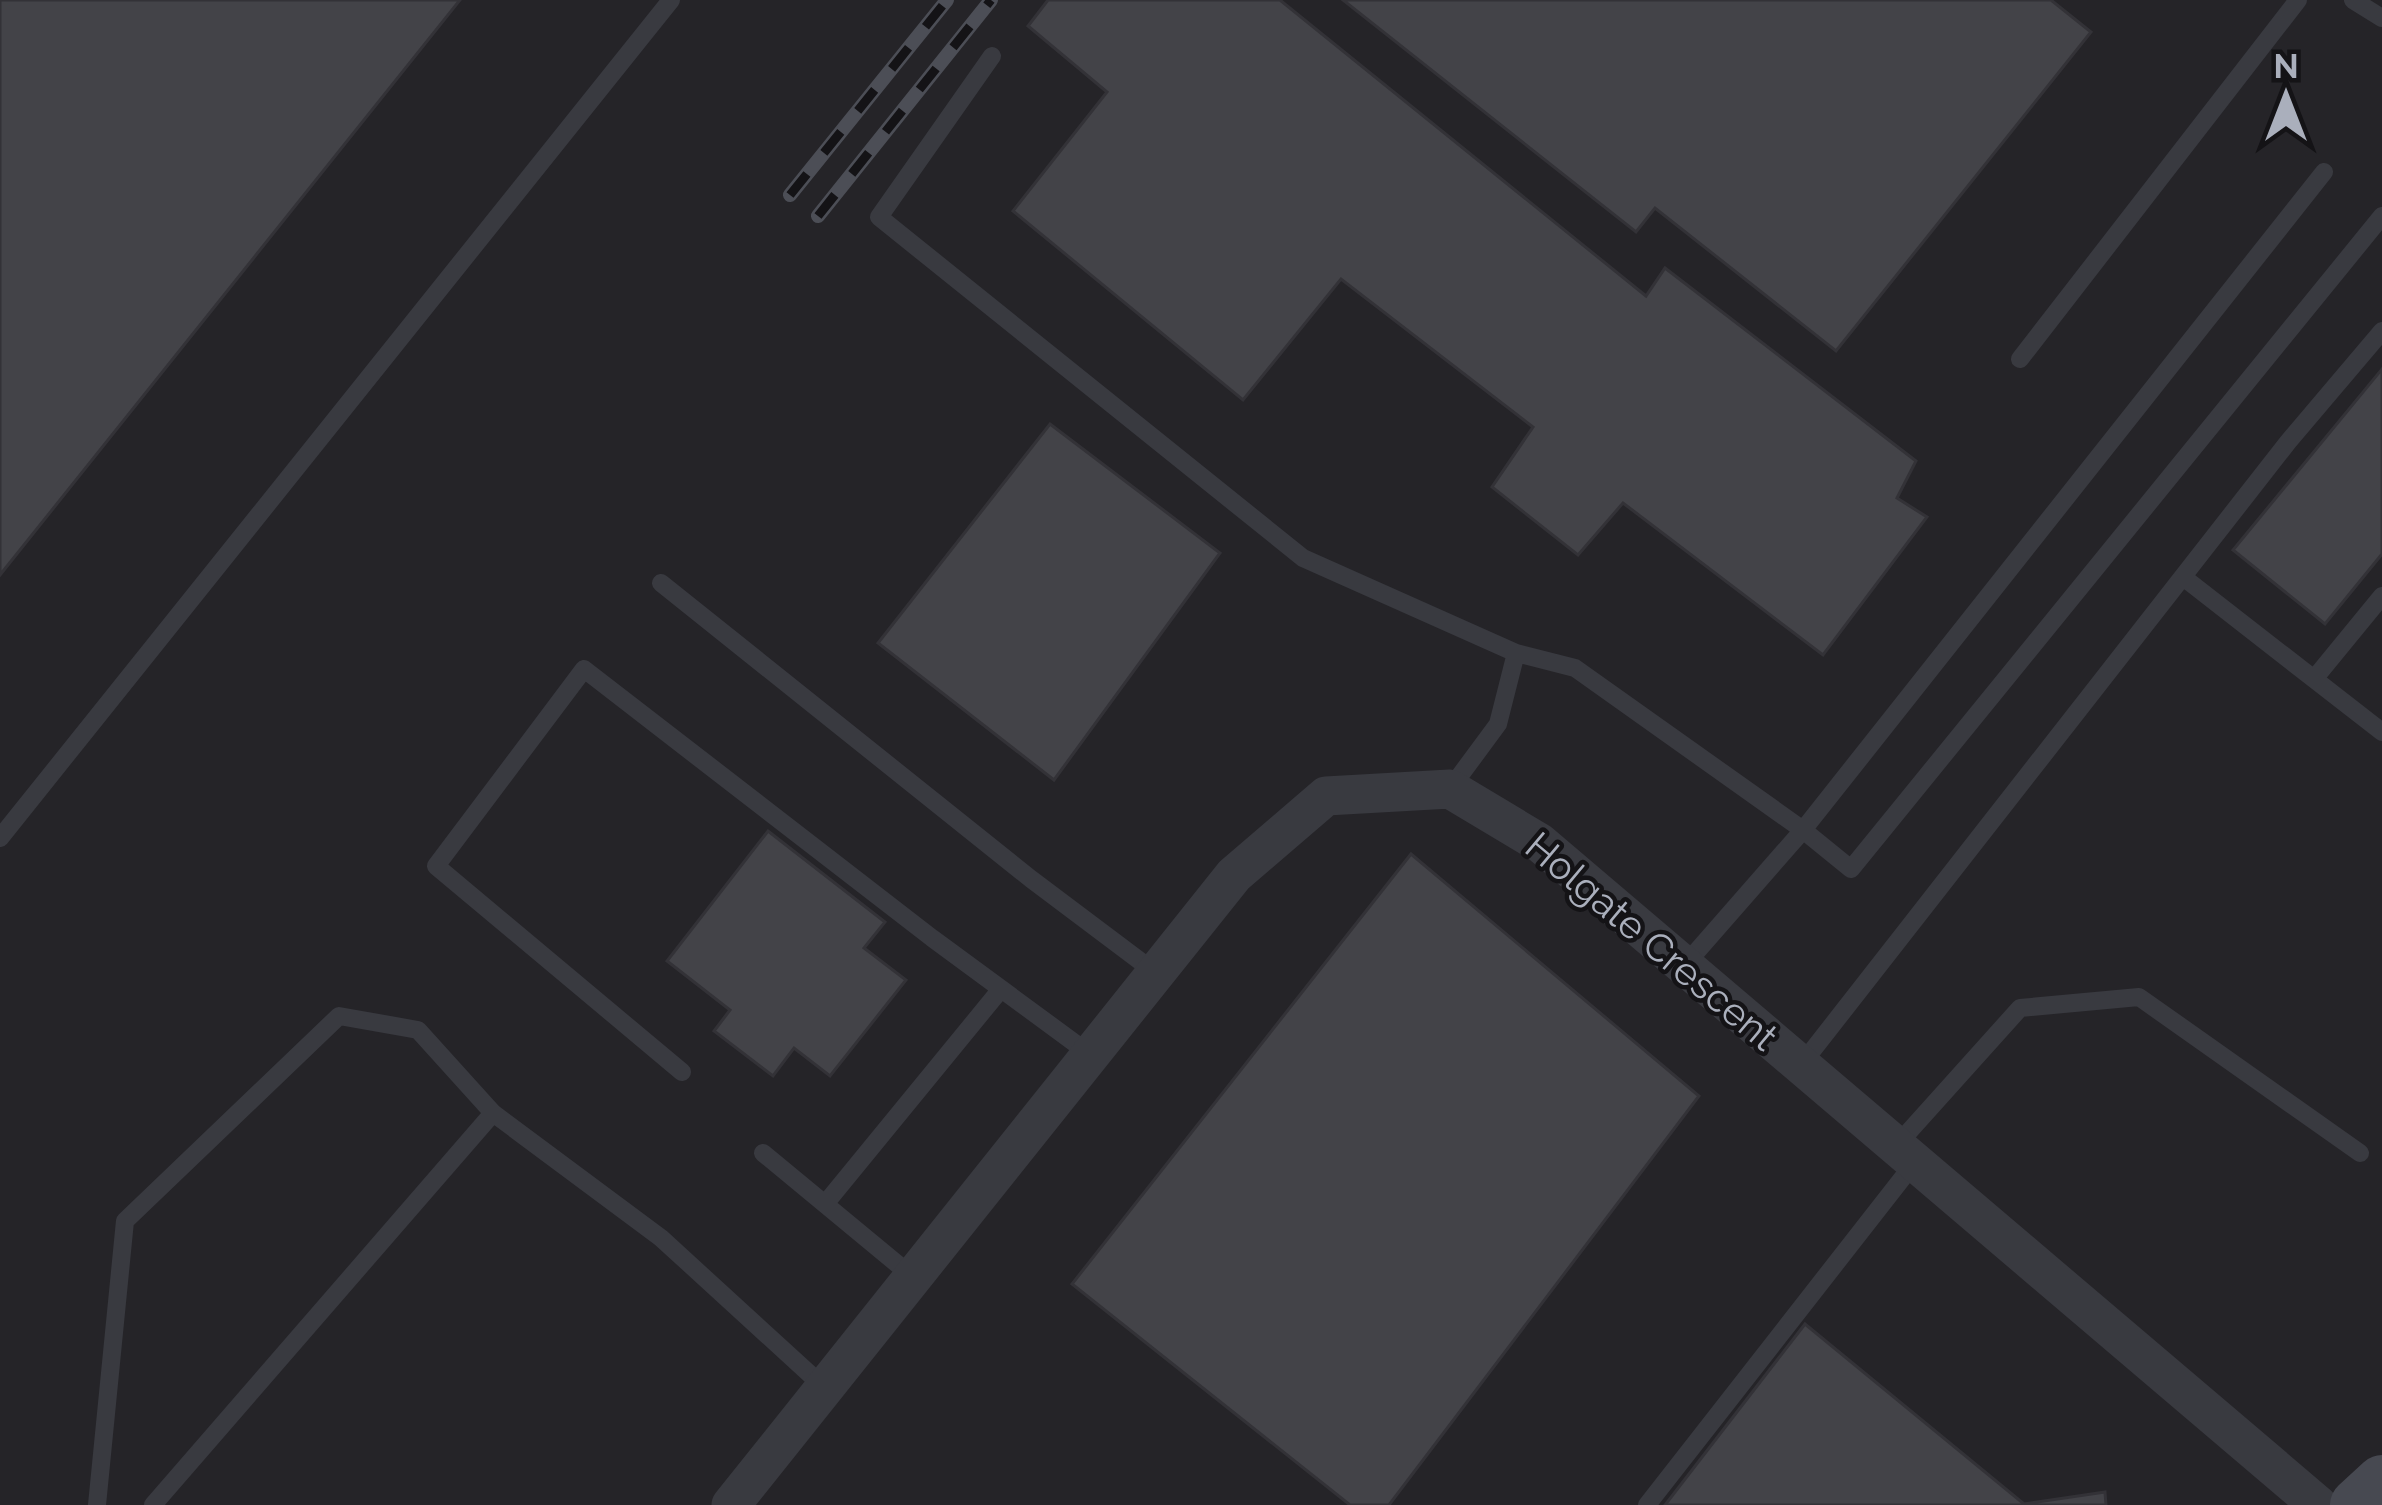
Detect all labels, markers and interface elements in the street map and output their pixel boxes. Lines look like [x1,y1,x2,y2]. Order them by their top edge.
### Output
north arrow [2226,36,2346,156]
text: N [2273,47,2299,86]
street label: Holgate Crescent [1517,822,1787,1060]

